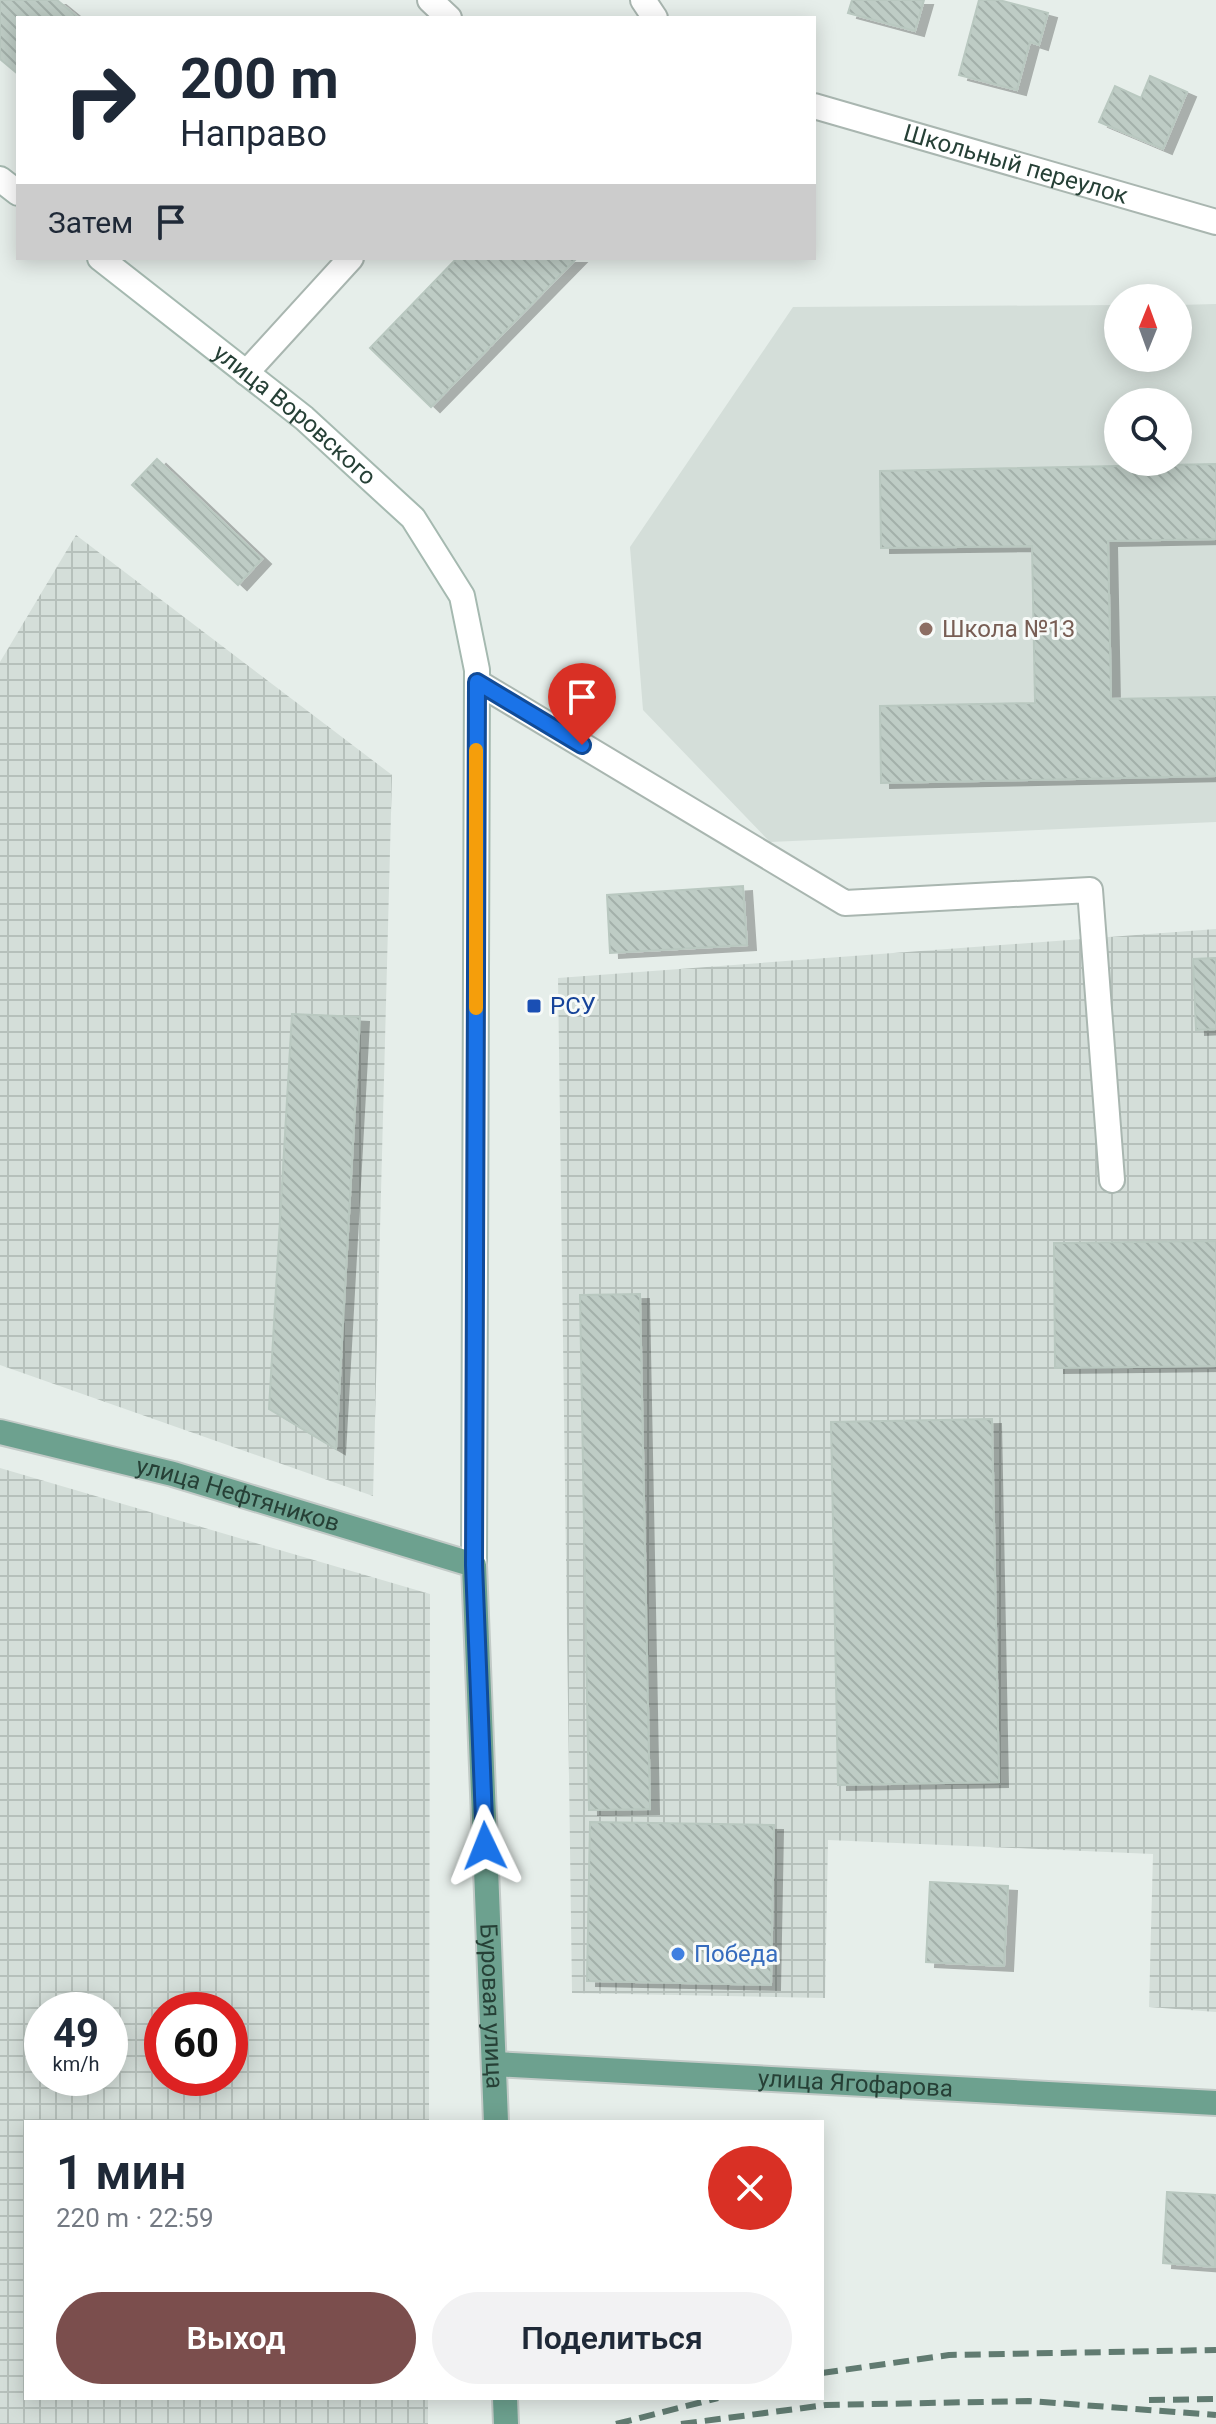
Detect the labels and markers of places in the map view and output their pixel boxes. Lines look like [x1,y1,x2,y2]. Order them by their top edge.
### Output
place label: Школа №13 [942,615,1075,643]
marker: Школа №13 [917,620,935,638]
pin [548,663,616,745]
place label: РСУ [550,992,596,1020]
marker: РСУ [525,997,543,1015]
place label: Победа [694,1940,778,1968]
marker: Победа [669,1945,687,1963]

